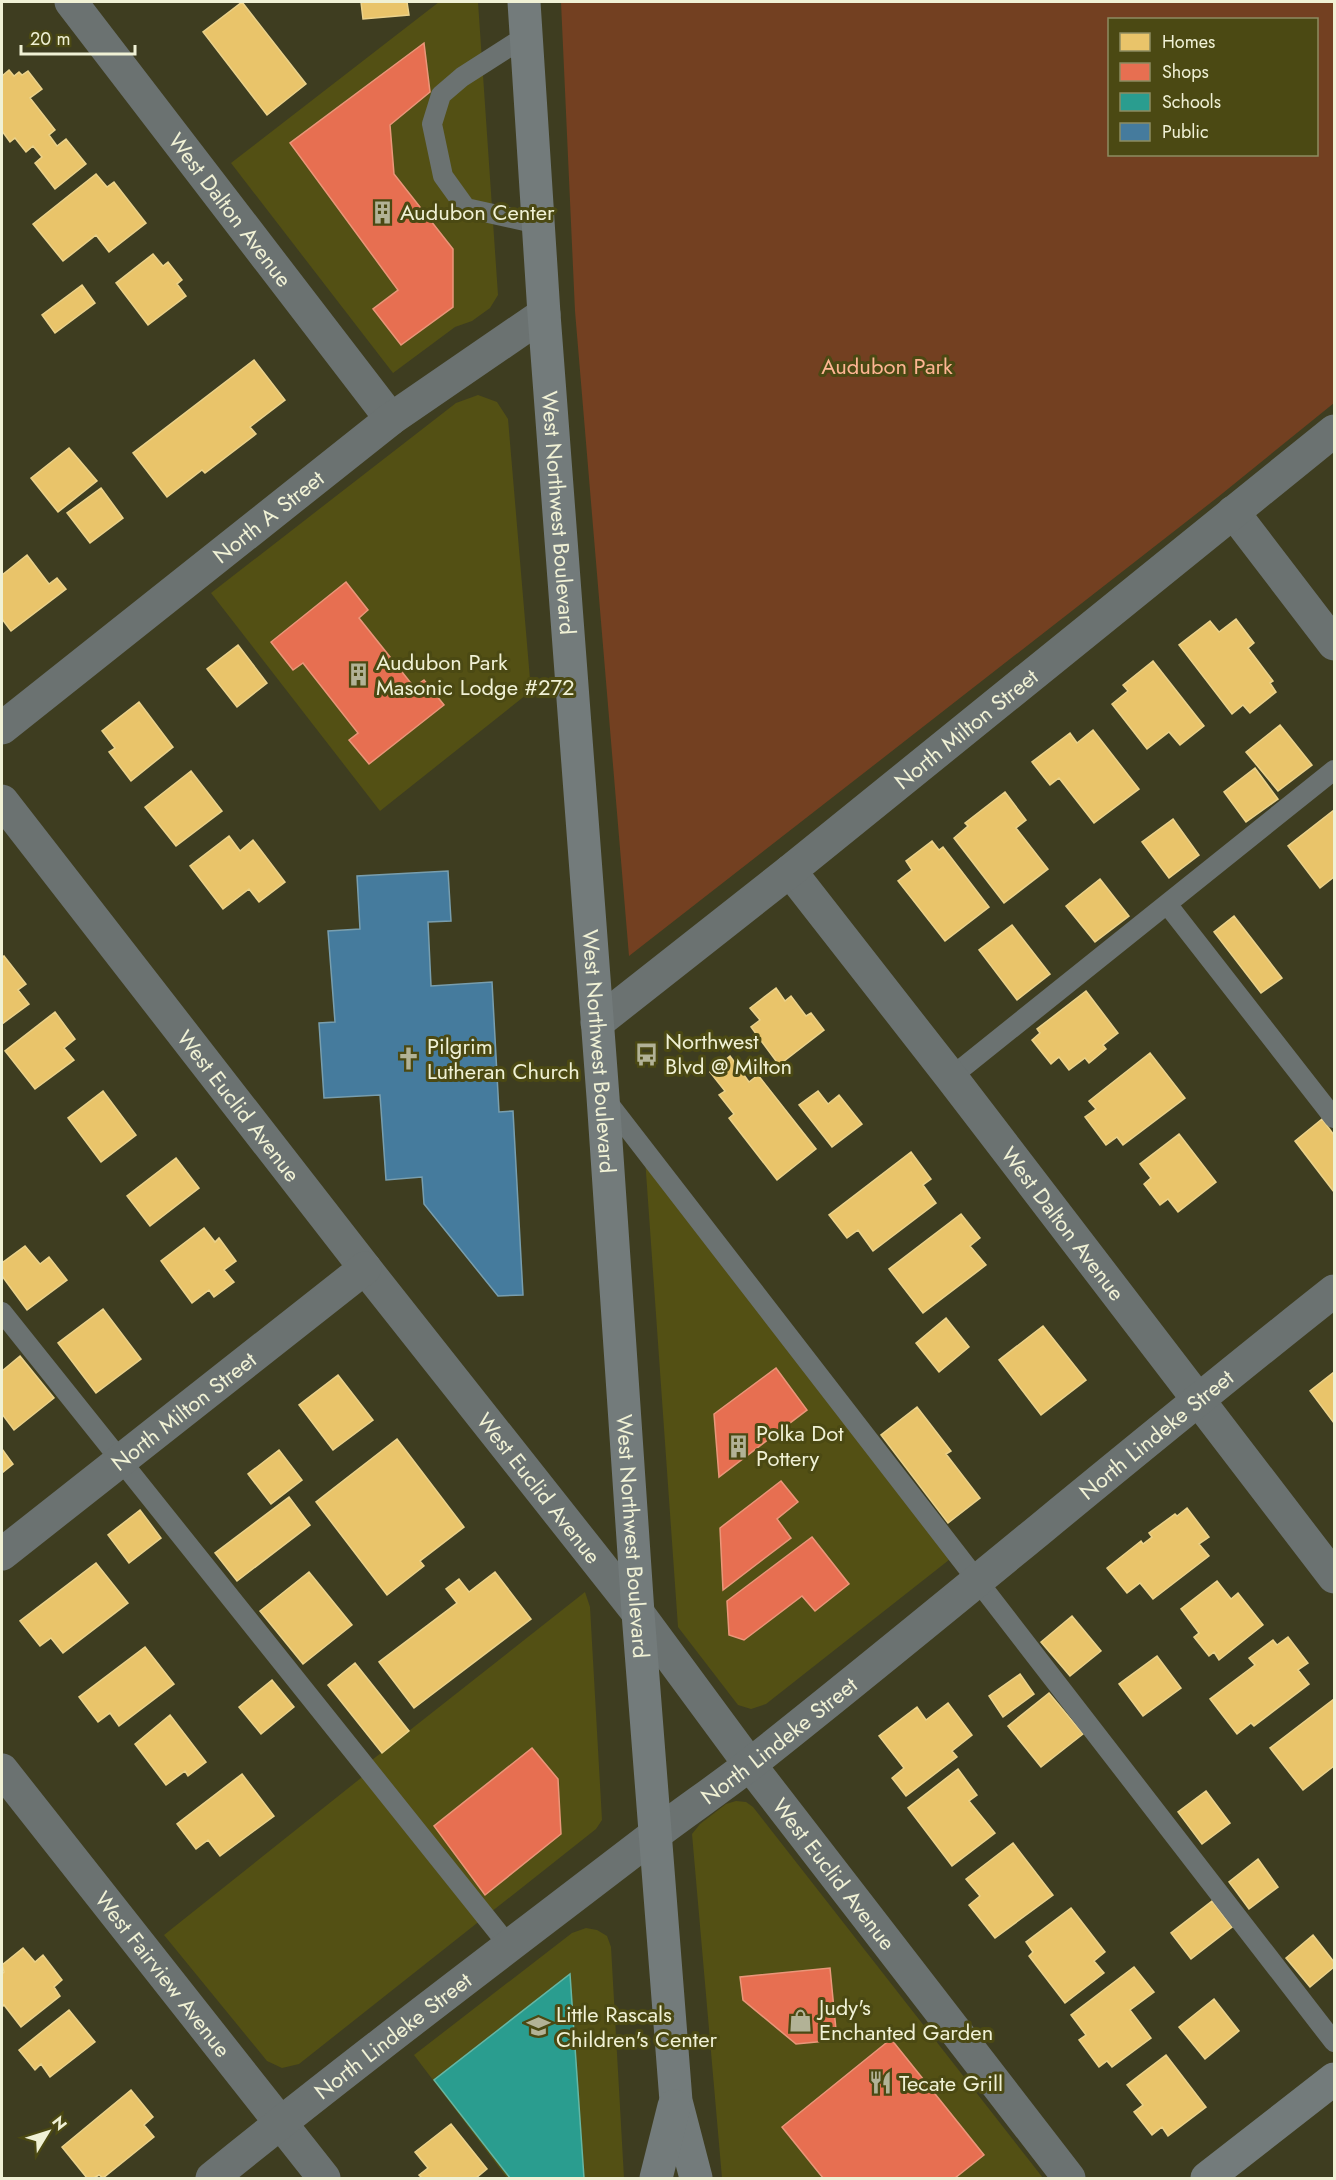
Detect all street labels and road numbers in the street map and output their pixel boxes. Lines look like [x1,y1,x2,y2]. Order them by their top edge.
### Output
street label: West Dalton Avenue [161,126,300,294]
street label: West Northwest Boulevard [534,390,584,636]
street label: North A Street [206,462,331,571]
street label: North Milton Street [887,660,1045,797]
street label: West Northwest Boulevard [574,928,624,1174]
street label: West Euclid Avenue [170,1023,308,1189]
street label: West Dalton Avenue [994,1140,1133,1307]
street label: North Milton Street [104,1343,263,1478]
street label: North Lindeke Street [1072,1361,1241,1507]
street label: West Euclid Avenue [469,1406,609,1570]
street label: West Northwest Boulevard [609,1413,657,1659]
street label: North Lindeke Street [694,1669,864,1812]
street label: West Euclid Avenue [765,1791,903,1957]
street label: West Fairview Avenue [87,1884,239,2064]
street label: North Lindeke Street [307,1964,479,2107]

